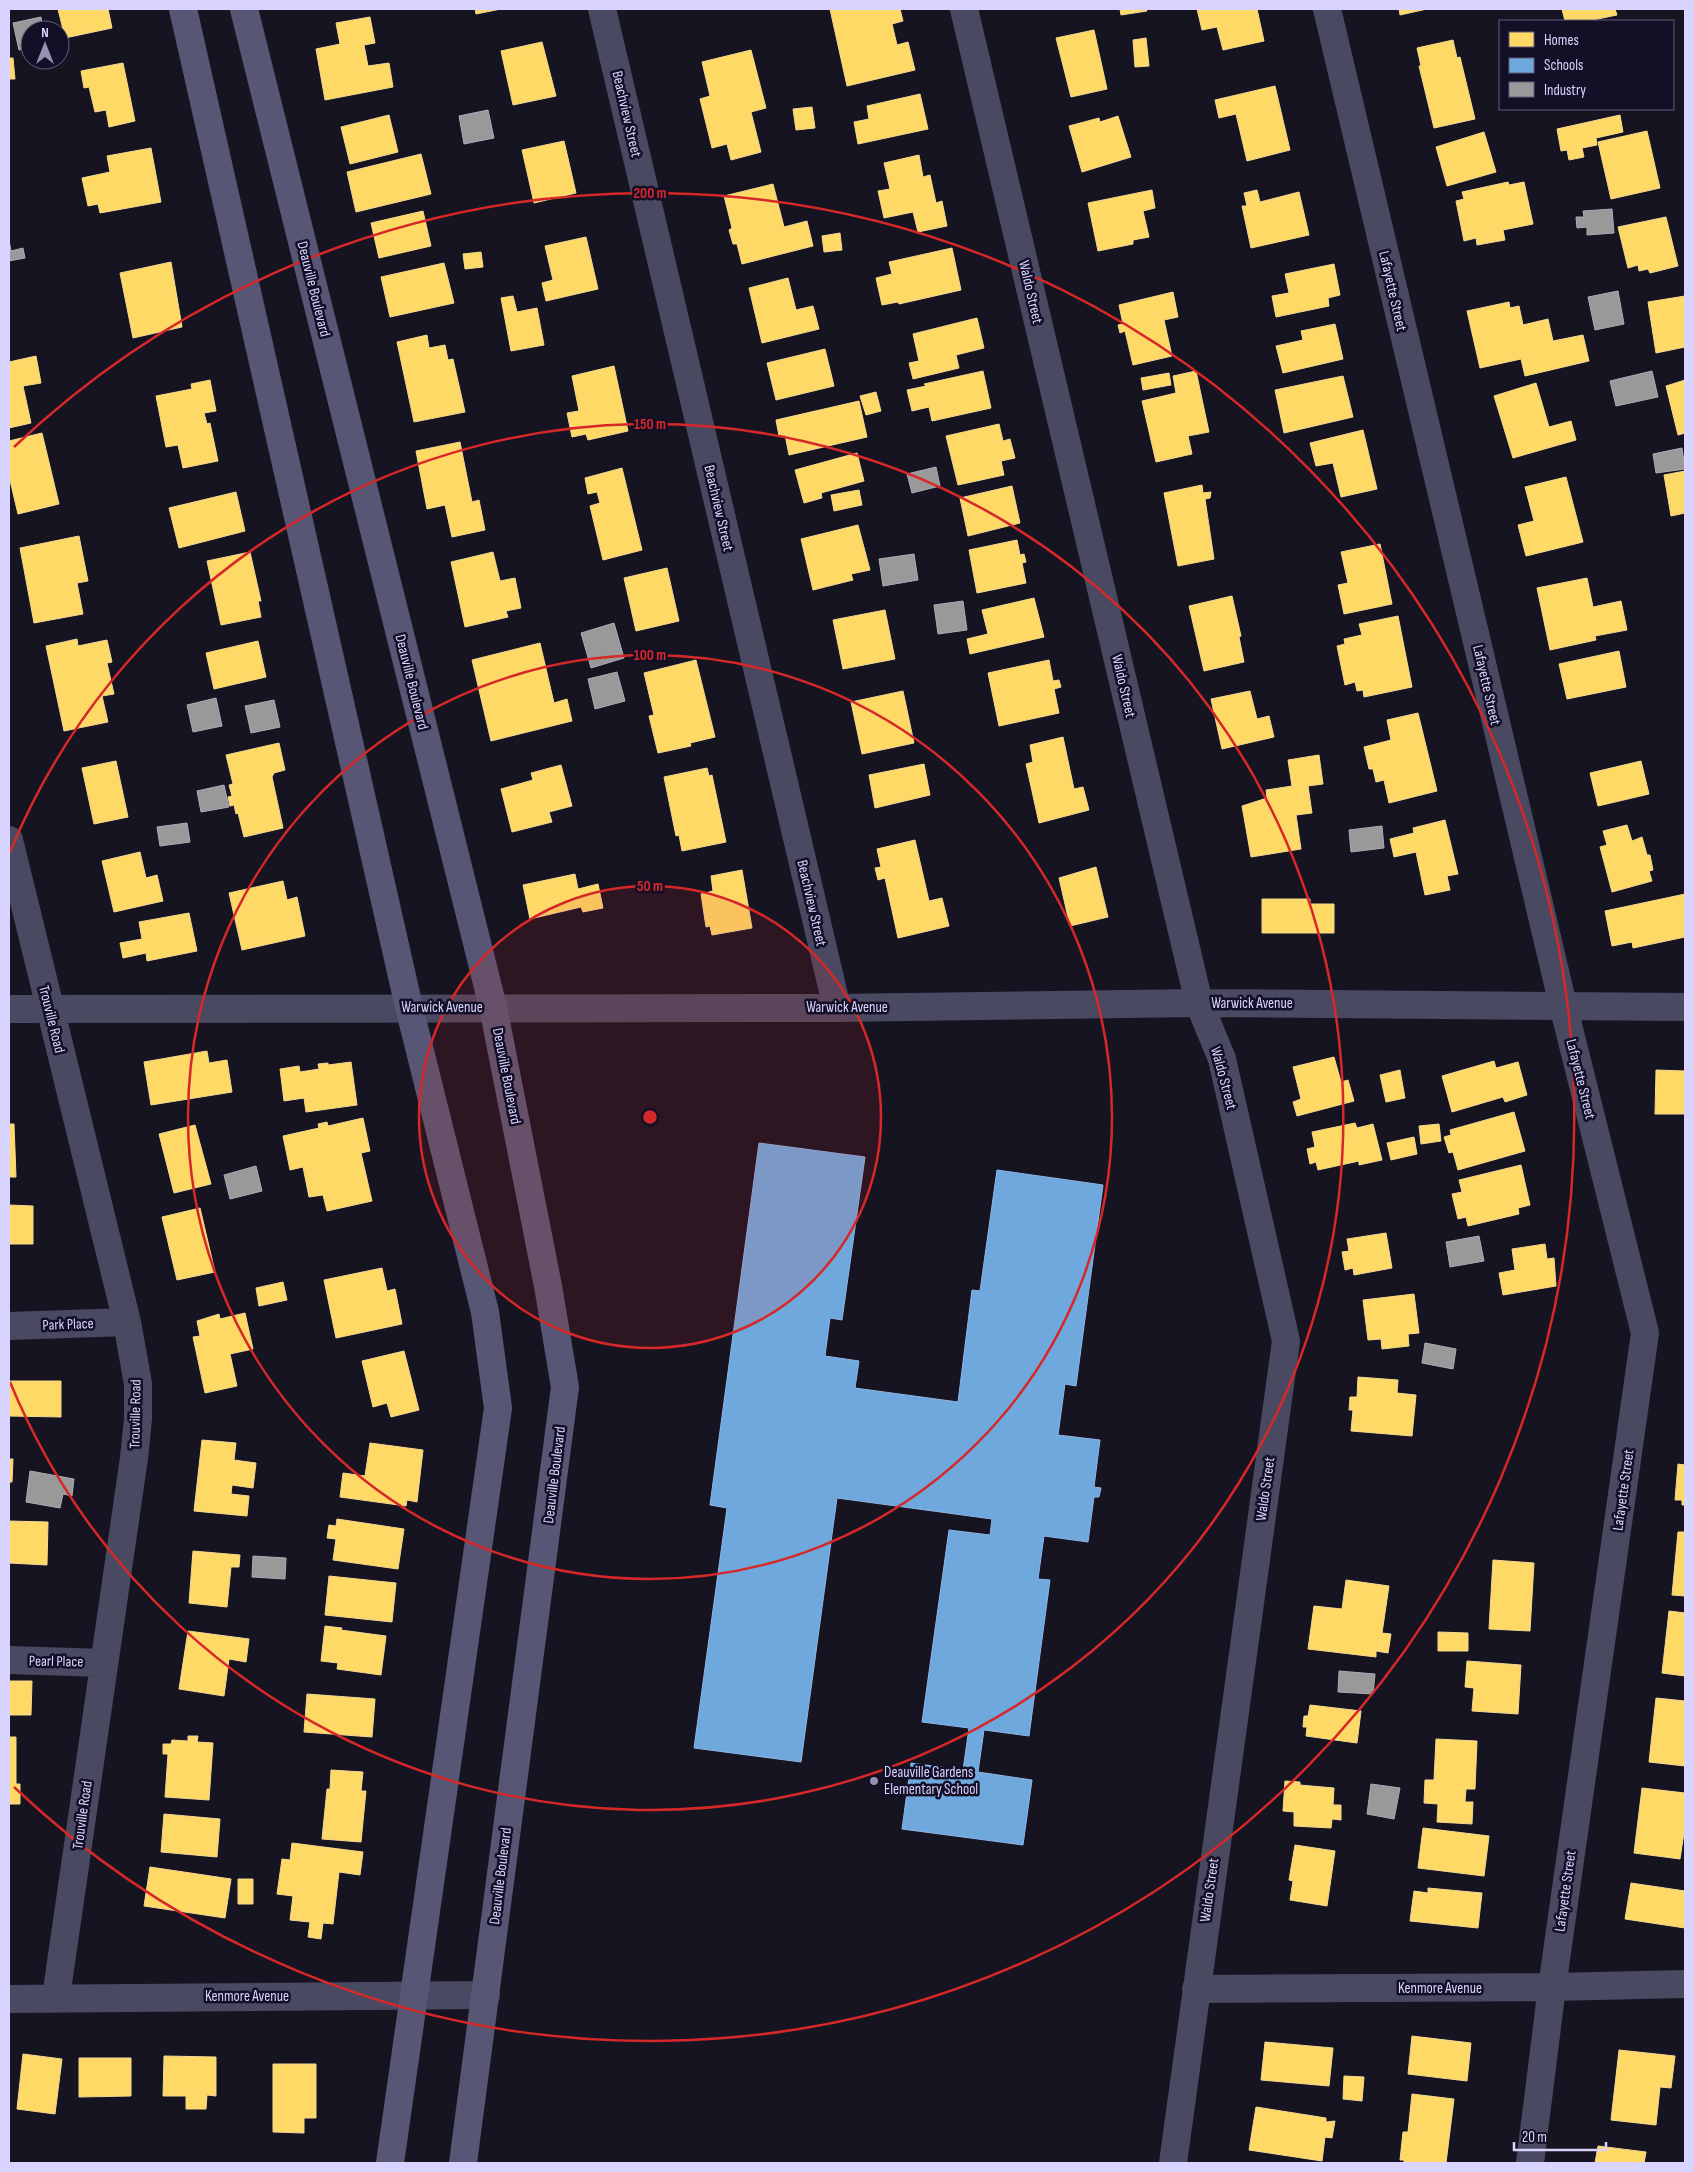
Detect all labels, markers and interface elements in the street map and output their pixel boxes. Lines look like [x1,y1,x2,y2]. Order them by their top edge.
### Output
north arrow [20,20,70,70]
legend [1499,20,1674,110]
text: N [41,24,49,41]
text: Homes [1544,31,1579,50]
text: Schools [1544,56,1583,75]
street label: Beachview Street [607,69,646,159]
text: Industry [1544,81,1586,100]
text: 200 m [633,184,667,203]
street label: Deauville Boulevard [292,239,335,339]
street label: Lafayette Street [1374,249,1411,334]
street label: Waldo Street [1014,259,1047,326]
text: 150 m [634,415,666,434]
street label: Beachview Street [699,463,738,553]
street label: Deauville Boulevard [390,632,433,732]
street label: Lafayette Street [1468,643,1505,728]
text: 100 m [634,646,666,665]
street label: Waldo Street [1107,653,1140,720]
street label: Beachview Street [792,858,831,948]
text: 50 m [637,877,663,896]
street label: Trouville Road [34,983,69,1055]
street label: Warwick Avenue [1211,994,1293,1013]
street label: Warwick Avenue [401,998,483,1017]
street label: Warwick Avenue [806,998,888,1017]
street label: Deauville Boulevard [488,1026,525,1126]
street label: Lafayette Street [1561,1037,1600,1122]
street label: Waldo Street [1206,1045,1241,1112]
centre of rings [641,1108,659,1126]
street label: Park Place [42,1314,94,1335]
street label: Trouville Road [125,1379,146,1449]
street label: Deauville Boulevard [539,1425,570,1525]
street label: Lafayette Street [1608,1448,1639,1532]
street label: Waldo Street [1252,1455,1279,1522]
street label: Pearl Place [29,1652,83,1671]
place label: Deauville Gardens Elementary School [884,1763,978,1799]
marker: Deauville Gardens Elementary School [868,1775,880,1787]
street label: Trouville Road [68,1780,97,1851]
street label: Deauville Boulevard [485,1826,516,1926]
street label: Lafayette Street [1550,1849,1581,1933]
street label: Waldo Street [1196,1856,1223,1923]
street label: Kenmore Avenue [1398,1979,1482,1998]
street label: Kenmore Avenue [205,1987,289,2006]
scale bar [1514,2120,1606,2152]
text: 20 m [1522,2128,1547,2147]

